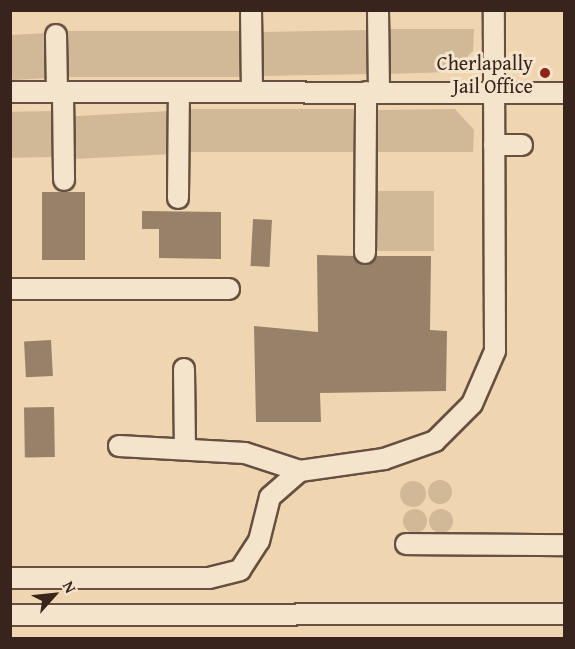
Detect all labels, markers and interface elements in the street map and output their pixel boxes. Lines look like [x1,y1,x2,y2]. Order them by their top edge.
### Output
place label: Cherlapally Jail Office [437,50,533,97]
marker: Cherlapally Jail Office [538,66,552,80]
north arrow [24,565,84,625]
text: N [57,577,83,597]

